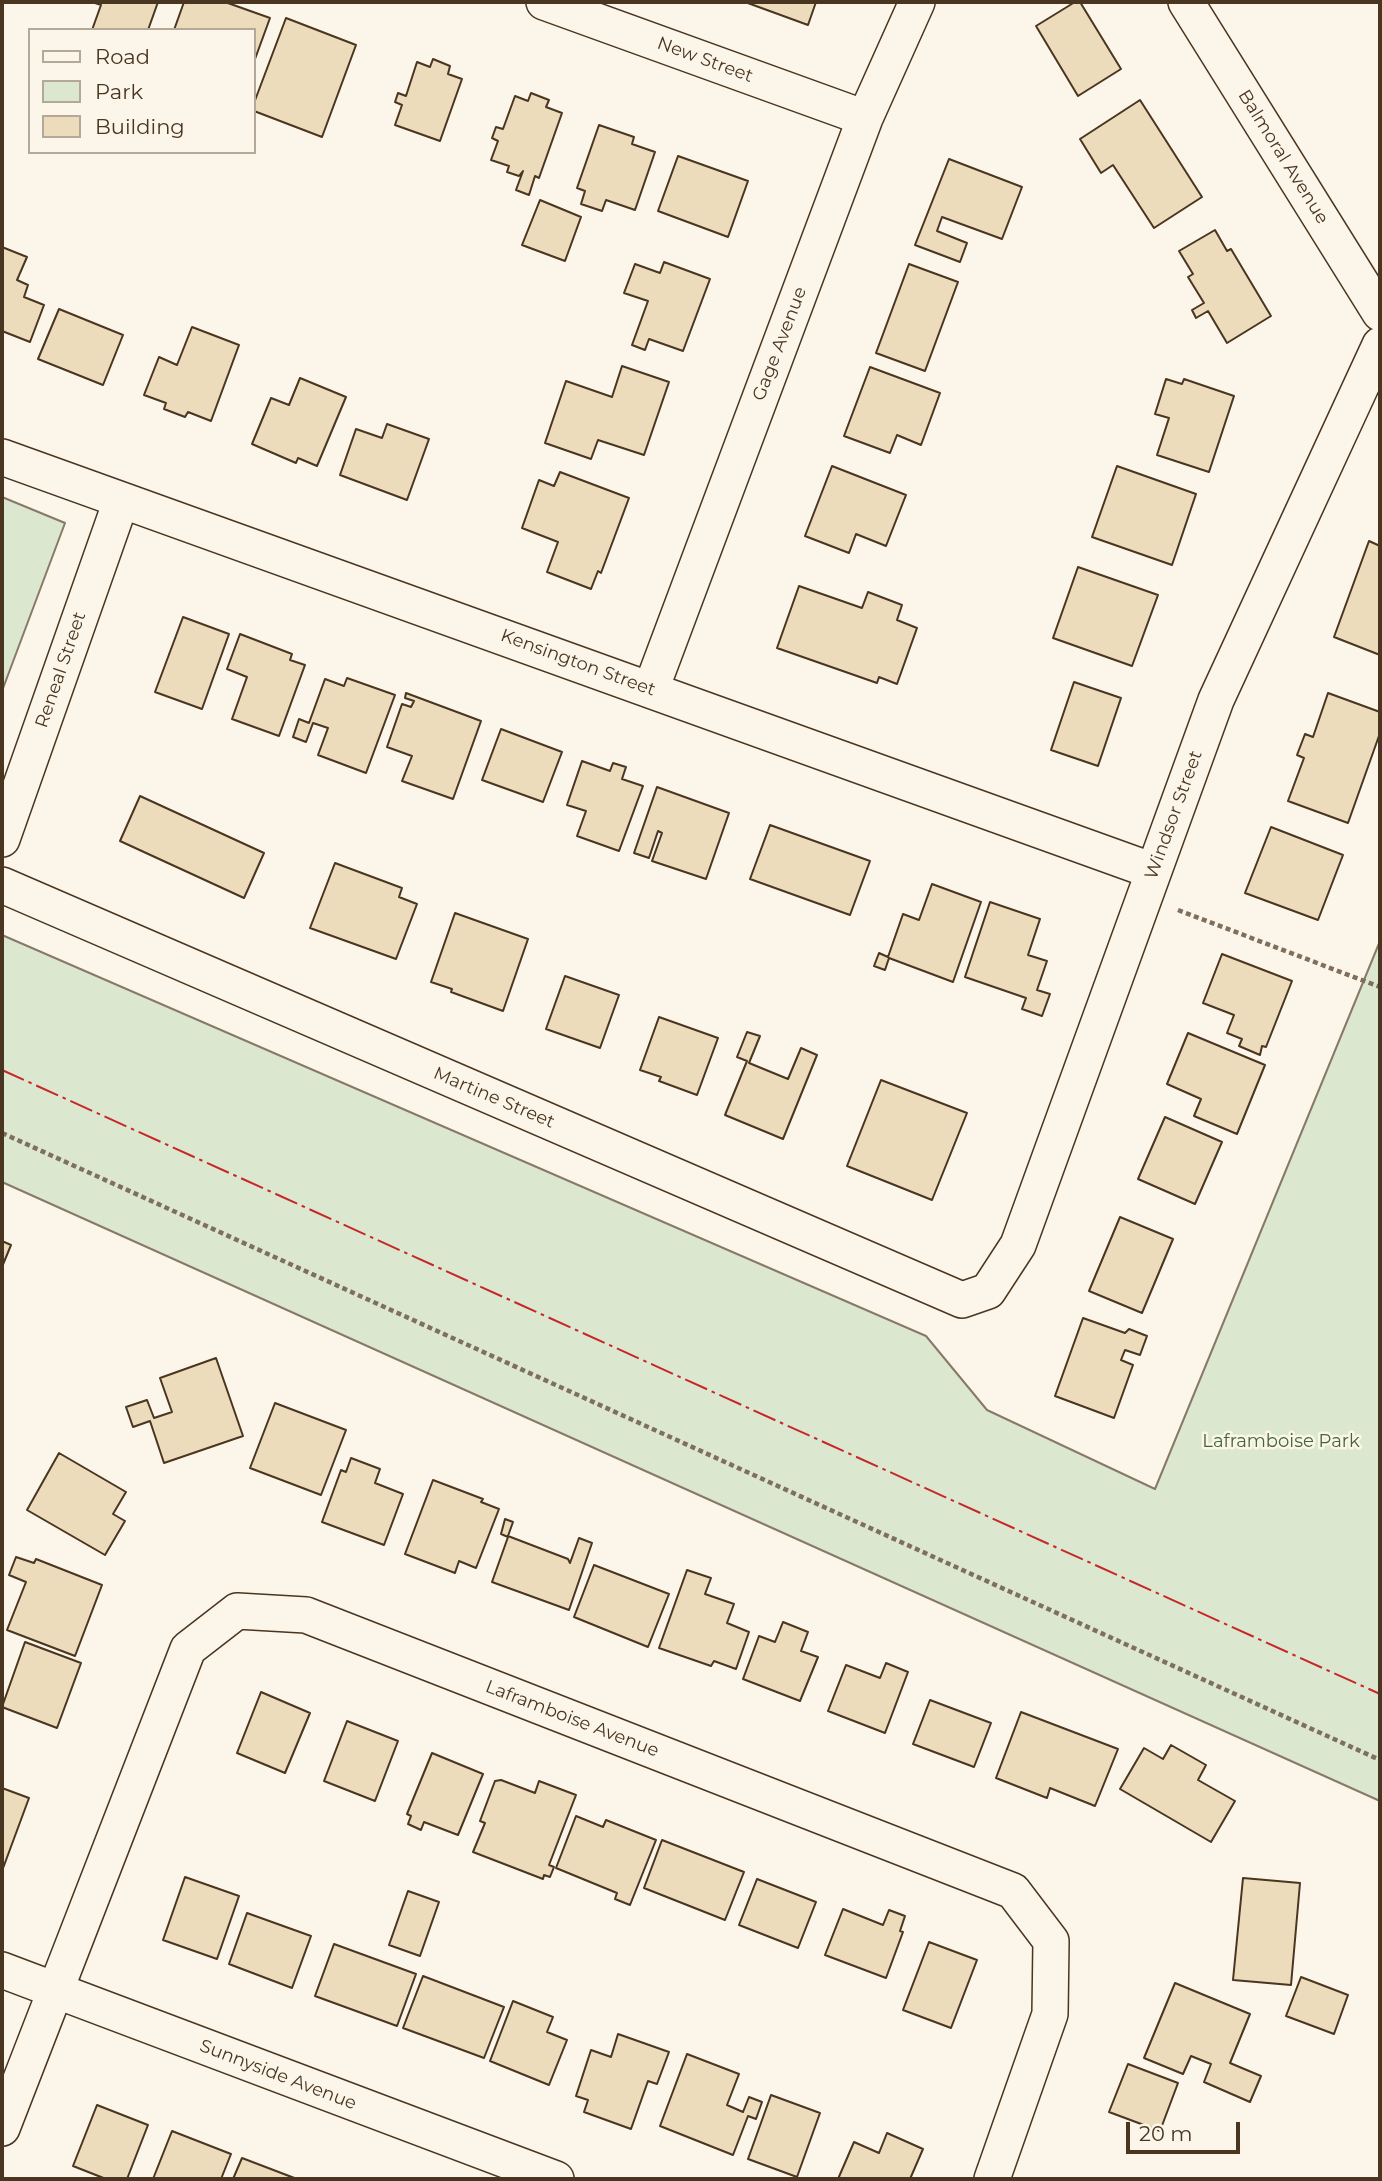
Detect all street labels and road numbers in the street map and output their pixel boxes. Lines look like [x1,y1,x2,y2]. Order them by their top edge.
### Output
street label: New Street [654,33,756,87]
street label: Balmoral Avenue [1233,86,1333,228]
street label: Gage Avenue [748,284,812,404]
street label: Reneal Street [31,609,91,731]
street label: Kensington Street [498,625,658,701]
street label: Windsor Street [1141,748,1207,882]
street label: Martine Street [430,1063,558,1133]
street label: Laframboise Avenue [482,1676,662,1762]
street label: Sunnyside Avenue [197,2035,359,2115]

